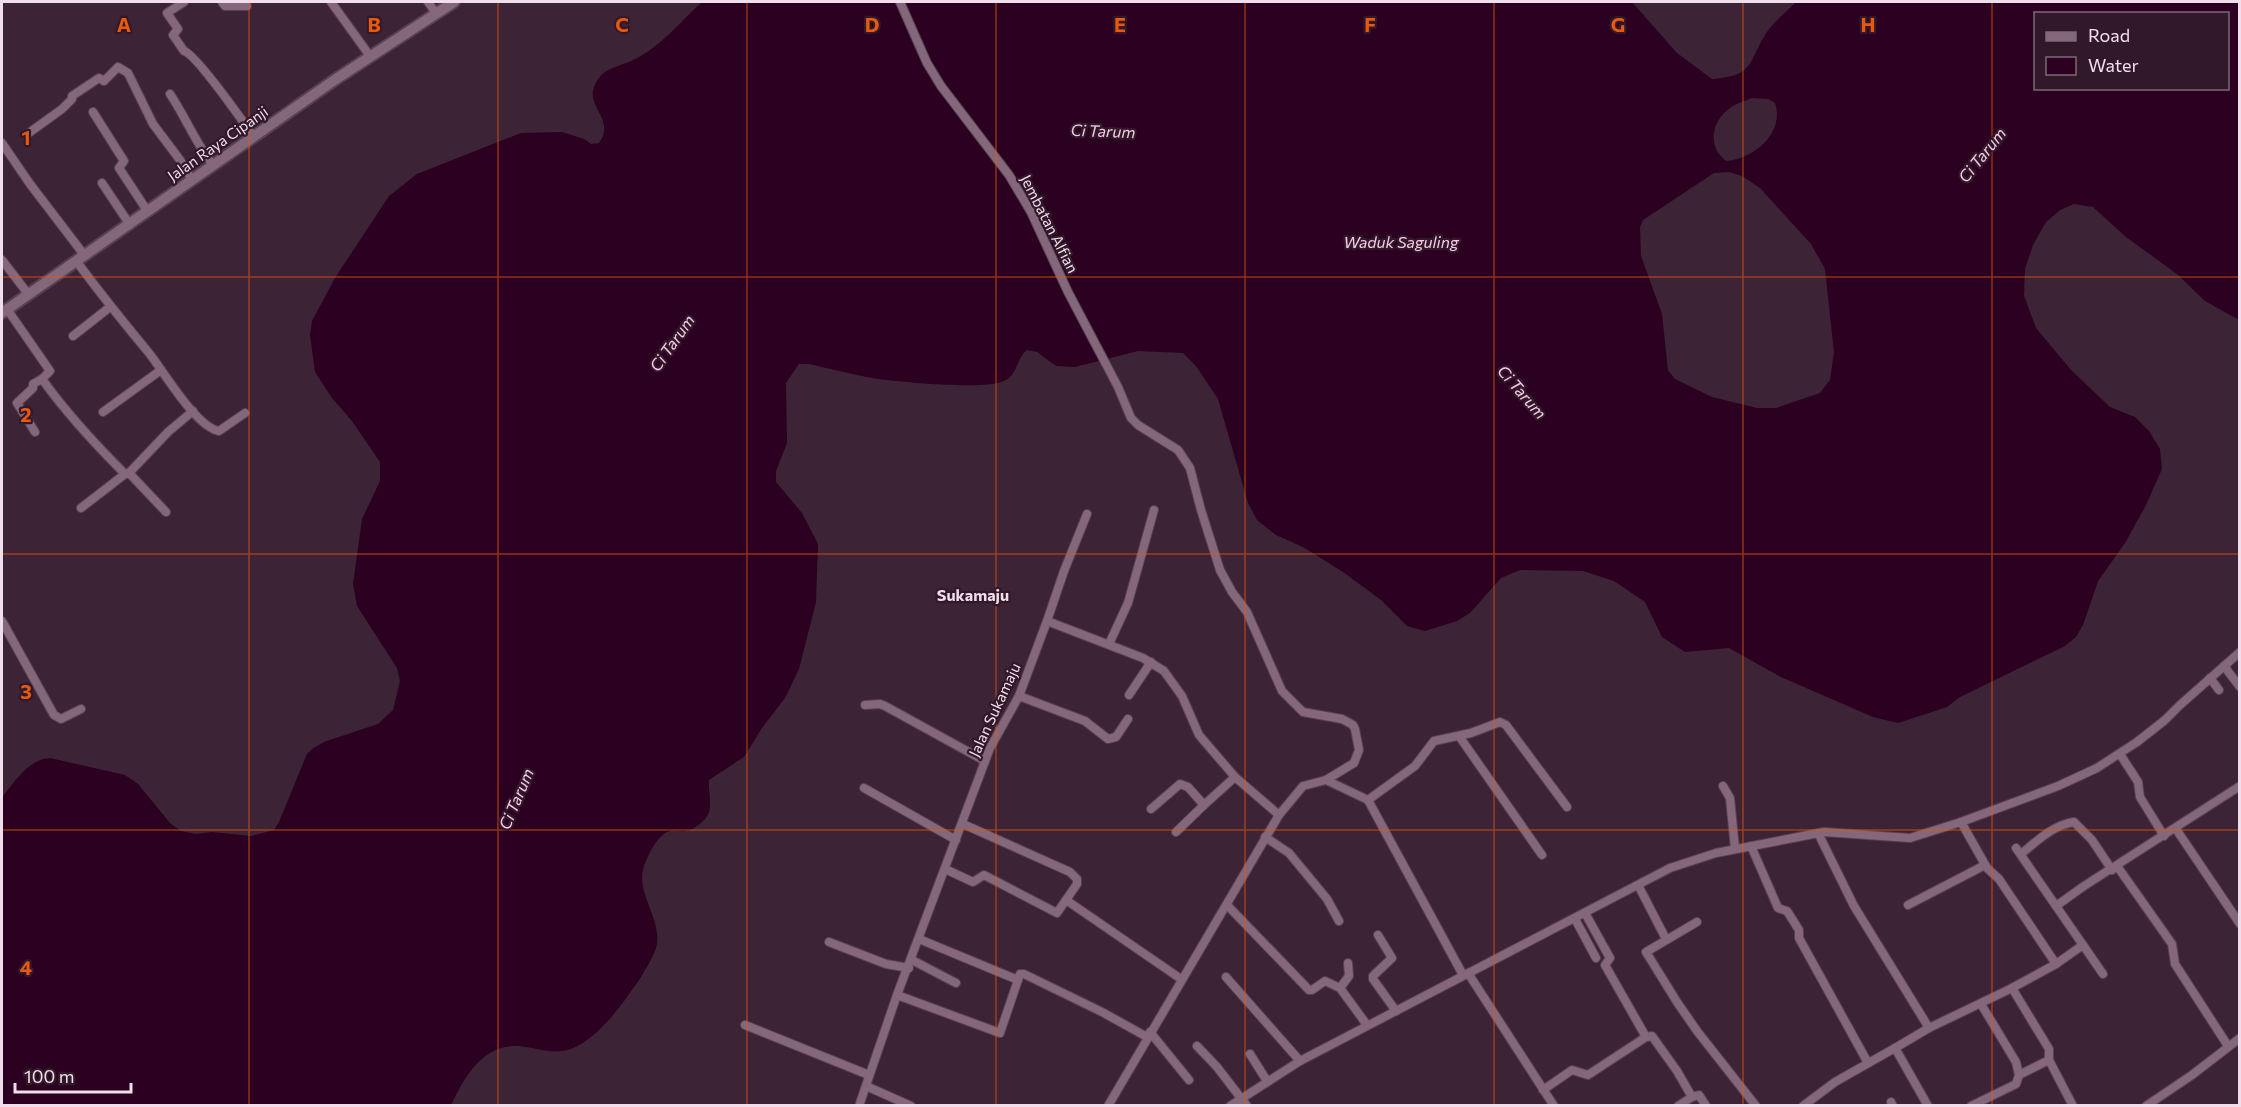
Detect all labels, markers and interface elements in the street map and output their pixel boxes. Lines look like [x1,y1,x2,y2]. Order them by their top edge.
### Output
text: A [117,12,131,36]
text: B [367,12,381,36]
text: C [615,12,629,36]
text: D [865,12,879,36]
text: E [1114,12,1126,36]
text: F [1364,12,1376,36]
text: G [1611,12,1625,36]
text: H [1861,12,1876,36]
legend [2034,12,2229,90]
text: Road [2088,24,2130,46]
text: Water [2088,54,2139,76]
street label: Jalan Raya Cipanji [164,102,271,185]
water label: Ci Tarum [1070,120,1136,141]
water label: Ci Tarum [1954,124,2009,186]
text: 1 [21,125,31,149]
street label: Jembatan Alfian [1017,171,1082,276]
water label: Waduk Saguling [1343,232,1460,251]
water label: Ci Tarum [645,311,698,375]
water label: Ci Tarum [1494,361,1551,422]
text: 2 [20,402,32,426]
district label: Sukamaju [937,585,1009,604]
street label: Jalan Sukamaju [964,660,1024,759]
text: 3 [20,679,32,703]
water label: Ci Tarum [494,765,537,832]
text: 4 [20,955,32,979]
scale bar [15,1056,130,1094]
text: 100 m [24,1065,74,1087]

